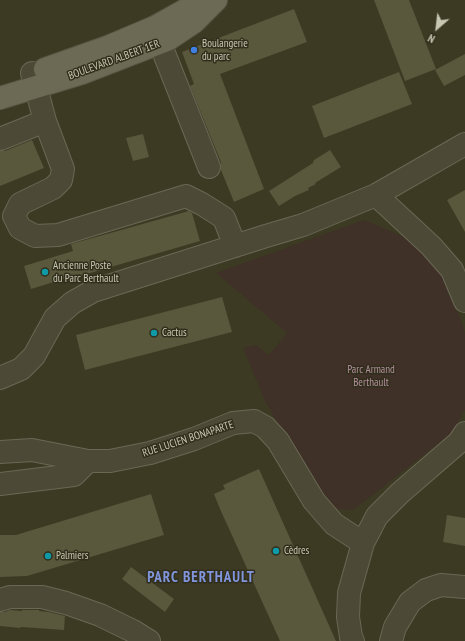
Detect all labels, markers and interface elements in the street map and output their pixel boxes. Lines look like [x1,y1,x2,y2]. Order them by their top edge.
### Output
north arrow [417,8,457,48]
text: N [425,31,437,46]
street label: BOULEVARD ALBERT 1ER [67,37,161,83]
place label: Boulangerie du parc [202,37,248,63]
marker: Boulangerie du parc [189,45,199,55]
place label: Ancienne Poste du Parc Berthault [53,259,119,285]
marker: Ancienne Poste du Parc Berthault [40,267,50,277]
place label: Cactus [162,326,187,340]
marker: Cactus [149,328,159,338]
park label: Parc Armand Berthault [347,363,395,389]
street label: RUE LUCIEN BONAPARTE [141,418,235,460]
place label: Cèdres [284,544,309,558]
marker: Cèdres [271,546,281,556]
place label: Palmiers [56,549,88,563]
marker: Palmiers [43,551,53,561]
district label: PARC BERTHAULT [147,569,255,587]

